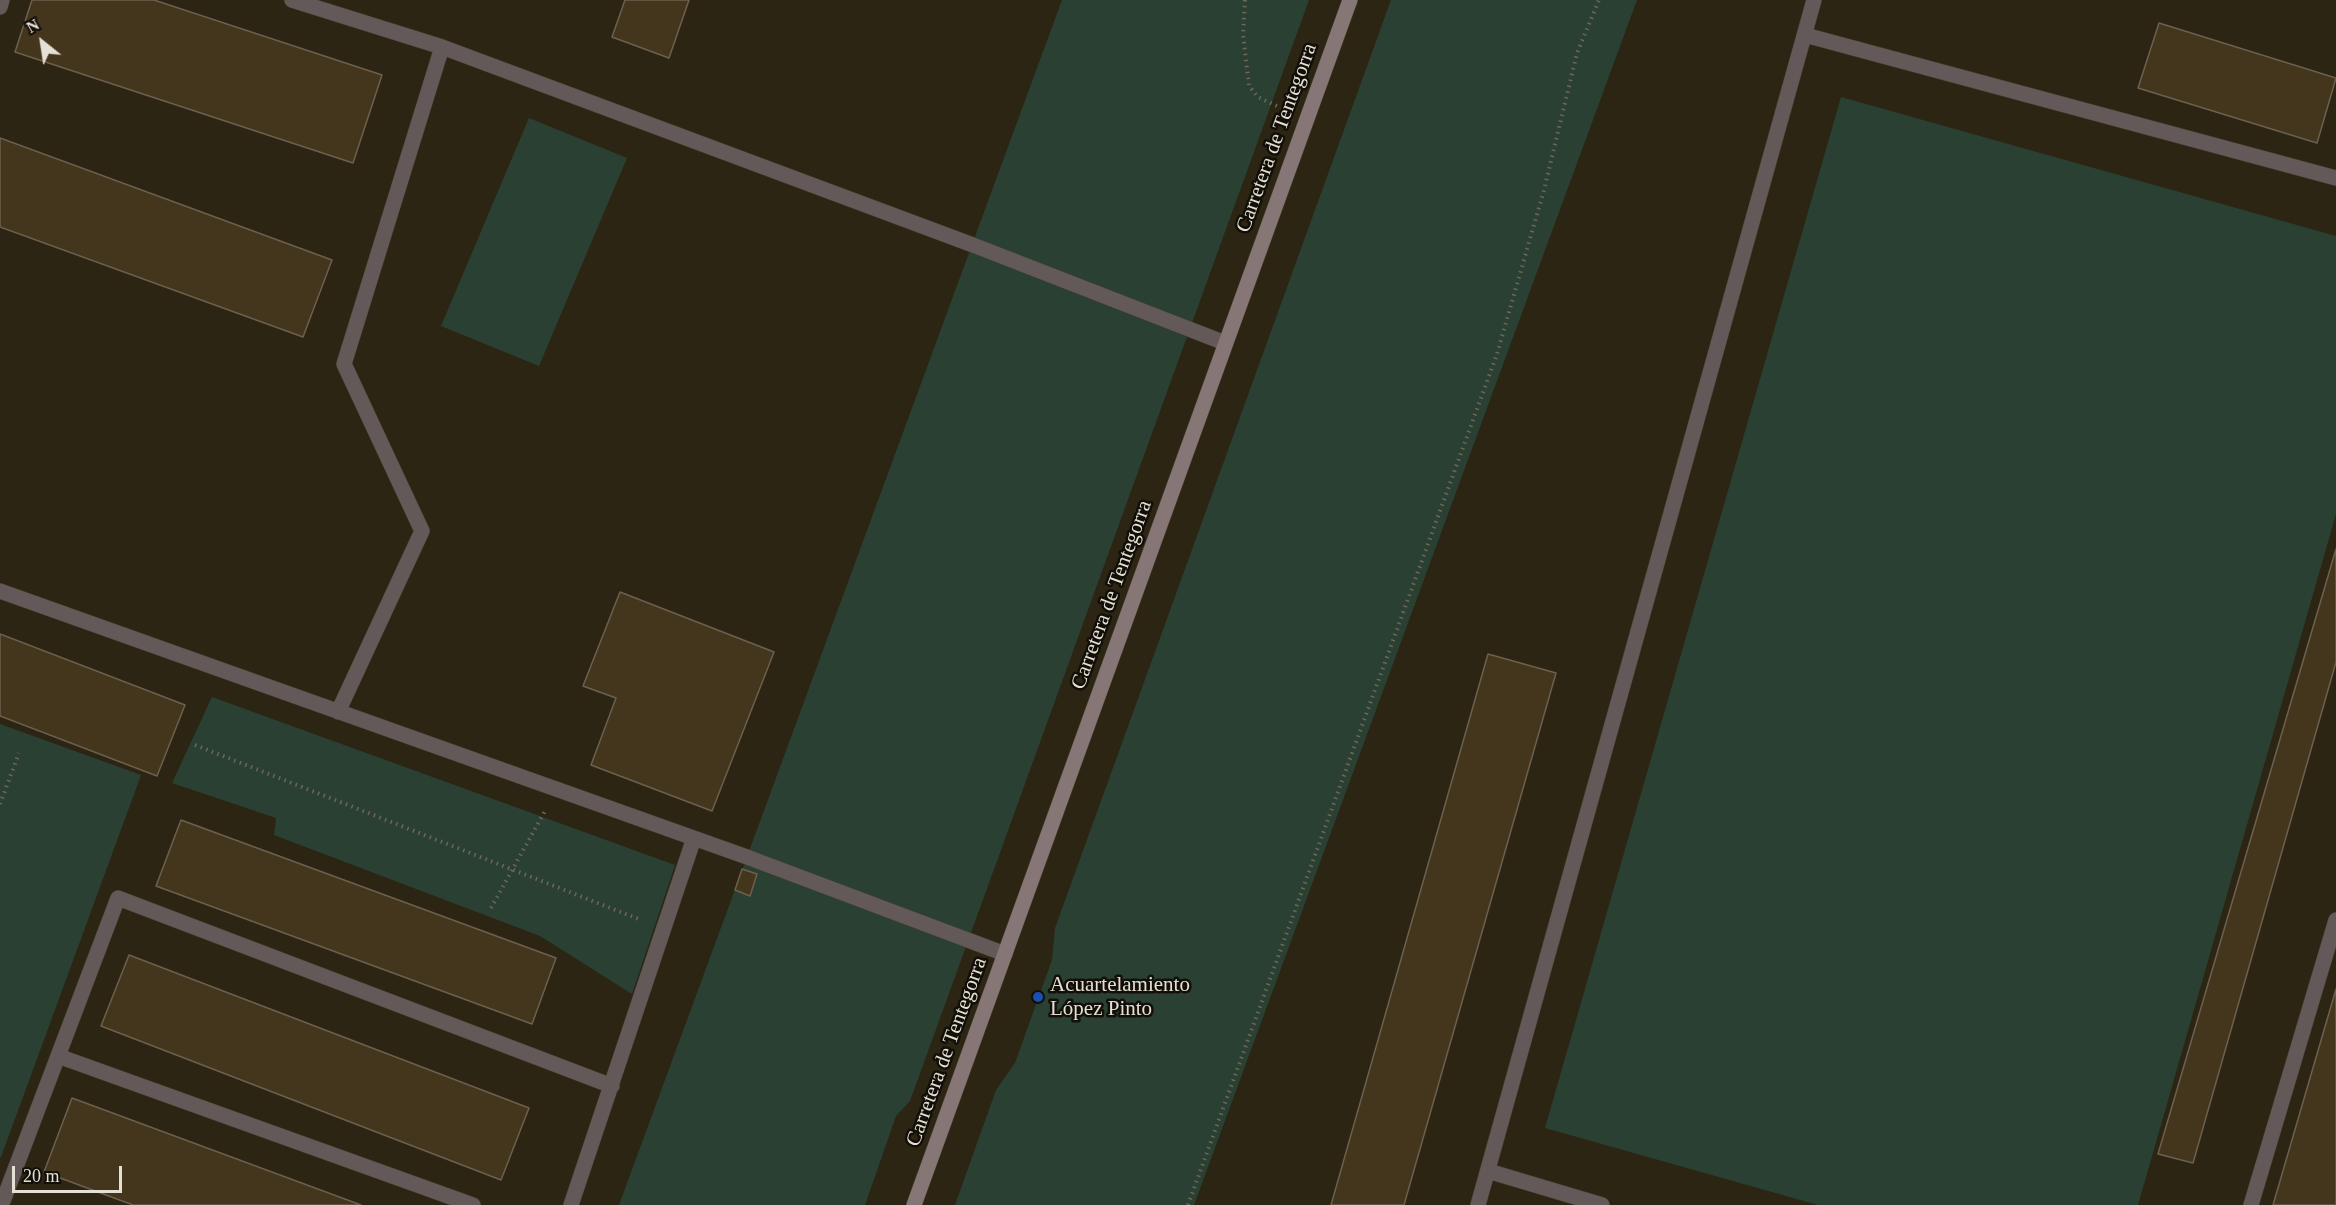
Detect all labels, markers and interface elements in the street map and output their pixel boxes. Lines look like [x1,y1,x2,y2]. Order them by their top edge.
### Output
north arrow [12,12,72,72]
text: N [23,16,42,36]
street label: Carretera de Tentegorra [1231,40,1323,236]
street label: Carretera de Tentegorra [1066,497,1158,693]
street label: Carretera de Tentegorra [901,954,993,1150]
place label: Acuartelamiento López Pinto [1050,972,1190,1022]
marker: Acuartelamiento López Pinto [1031,990,1045,1004]
scale bar [15,1154,124,1192]
text: 20 m [23,1166,60,1186]

